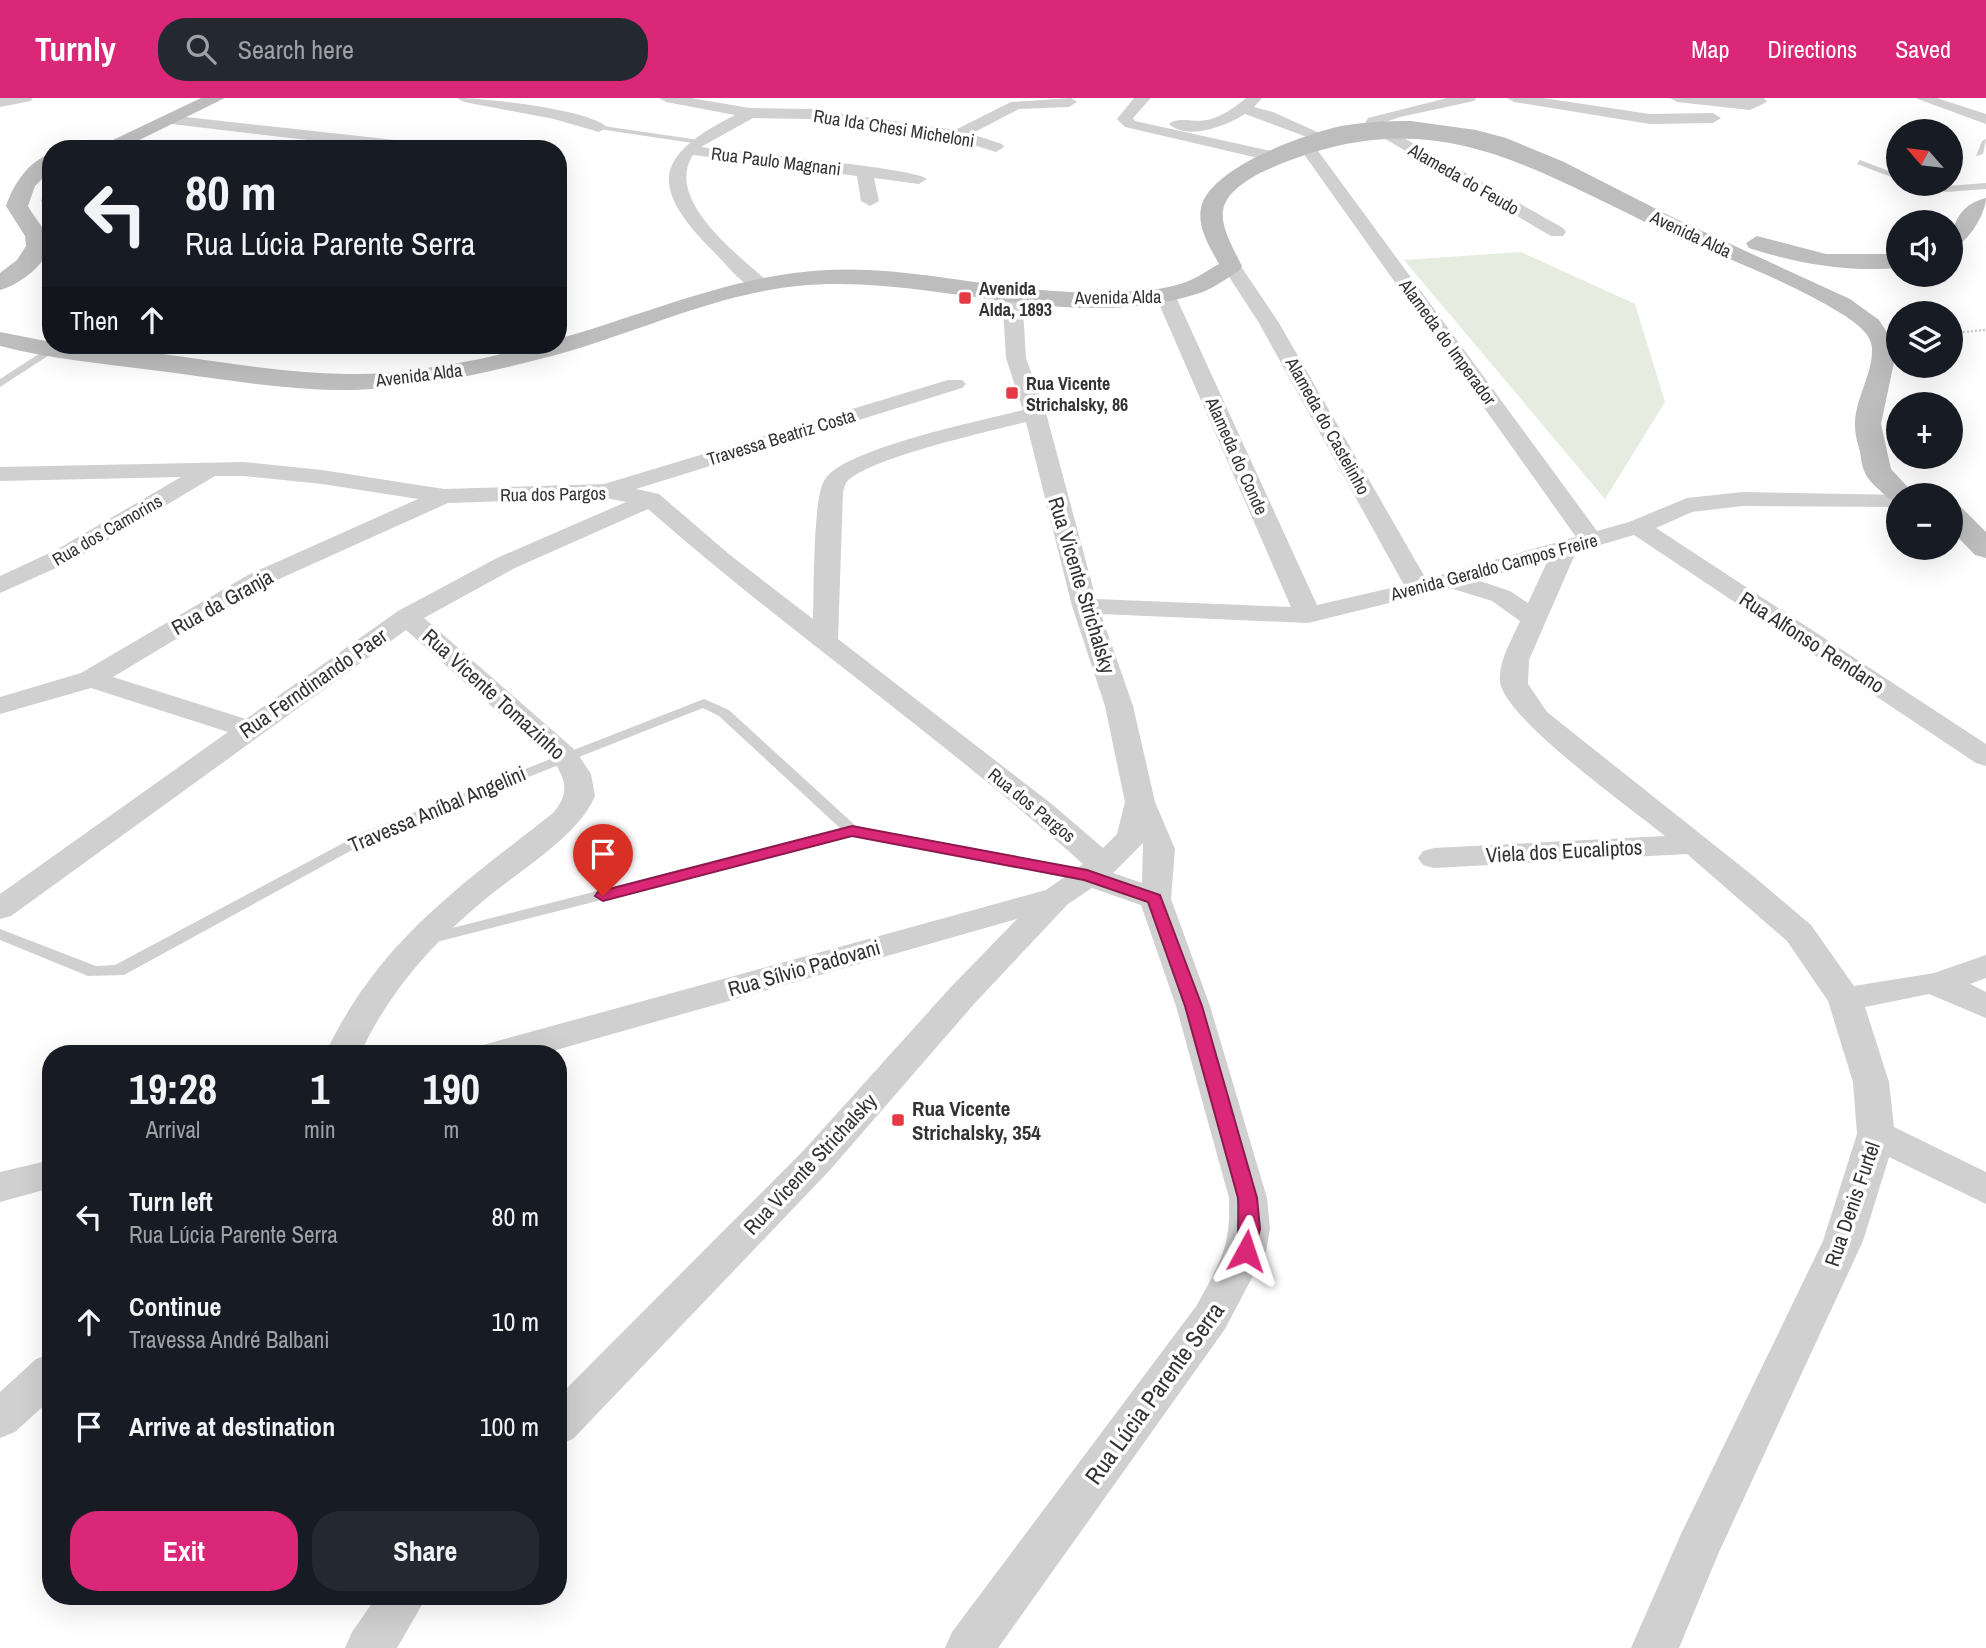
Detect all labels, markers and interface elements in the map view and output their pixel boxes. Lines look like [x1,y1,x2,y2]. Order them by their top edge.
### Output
search box [158,18,648,81]
text: Turnly [35,27,116,71]
icon: search [182,30,220,68]
text: Search here [238,32,354,67]
text: Map [1691,33,1729,65]
text: Directions [1767,33,1857,65]
text: Saved [1895,33,1951,65]
street label: Rua Ida Chesi Micheloni [812,103,976,153]
north arrow [1886,119,1964,196]
map controls [1886,119,1963,560]
street label: Alameda do Feudo [1403,137,1524,221]
street label: Rua Paulo Magnani [710,141,842,181]
text: 80 m [185,159,277,225]
icon: left [70,168,161,259]
street label: Avenida Alda [1645,204,1736,264]
button: sound [1886,210,1963,287]
text: Rua Lúcia Parente Serra [185,222,475,265]
street label: Alameda do Imperador [1393,273,1502,410]
place label: Avenida Alda, 1893 [979,276,1052,322]
street label: Avenida Alda [1073,284,1162,310]
marker: Avenida Alda, 1893 [957,290,973,306]
icon: ahead [133,301,171,339]
button: layers [1886,301,1963,378]
text: Then [70,303,119,338]
street label: Alameda do Castelinho [1279,352,1376,499]
street label: Avenida Alda [373,357,464,393]
place label: Rua Vicente Strichalsky, 86 [1026,371,1128,417]
marker: Rua Vicente Strichalsky, 86 [1004,385,1020,401]
street label: Alameda do Conde [1199,392,1274,519]
button: + [1886,392,1963,469]
street label: Travessa Beatriz Costa [704,403,858,471]
street label: Rua dos Pargos [500,481,606,507]
button: − [1886,483,1963,560]
street label: Rua dos Camorins [47,488,167,572]
street label: Rua Vicente Strichalsky [1041,493,1123,677]
street label: Avenida Geraldo Campos Freire [1387,527,1600,607]
street label: Rua da Granja [166,562,278,642]
street label: Rua Alfonso Rendano [1734,584,1890,700]
street label: Rua Ferndinando Paer [233,621,393,745]
street label: Rua Vicente Tomazinho [416,622,572,766]
street label: Travessa Aníbal Angelini [344,759,530,859]
street label: Rua dos Pargos [983,762,1081,848]
pin [573,824,633,896]
street label: Viela dos Eucaliptos [1485,832,1643,870]
icon: arrive [584,835,622,873]
street label: Rua Sílvio Padovani [725,932,883,1004]
text: 19:28 [129,1061,217,1117]
text: 1 [310,1061,329,1117]
text: 190 [423,1061,480,1117]
street label: Rua Vicente Strichalsky [737,1087,883,1241]
place label: Rua Vicente Strichalsky, 354 [912,1094,1041,1147]
marker: Rua Vicente Strichalsky, 354 [890,1112,906,1128]
text: Arrival [146,1114,200,1145]
text: min [304,1114,336,1145]
text: m [443,1114,459,1145]
street label: Rua Denis Furtel [1817,1138,1887,1270]
text: Turn left [129,1184,213,1219]
icon: left [70,1198,108,1236]
text: 80 m [492,1199,539,1234]
position arrow [1209,1214,1283,1288]
text: Rua Lúcia Parente Serra [129,1219,338,1250]
text: Continue [129,1289,221,1324]
street label: Rua Lúcia Parente Serra [1077,1295,1231,1490]
icon: ahead [70,1303,108,1341]
text: 10 m [492,1304,539,1339]
text: Travessa André Balbani [129,1324,330,1355]
icon: arrive [70,1408,108,1446]
text: Arrive at destination [129,1409,335,1444]
text: 100 m [480,1409,539,1444]
button: Exit [70,1511,298,1591]
button: Share [312,1511,539,1591]

